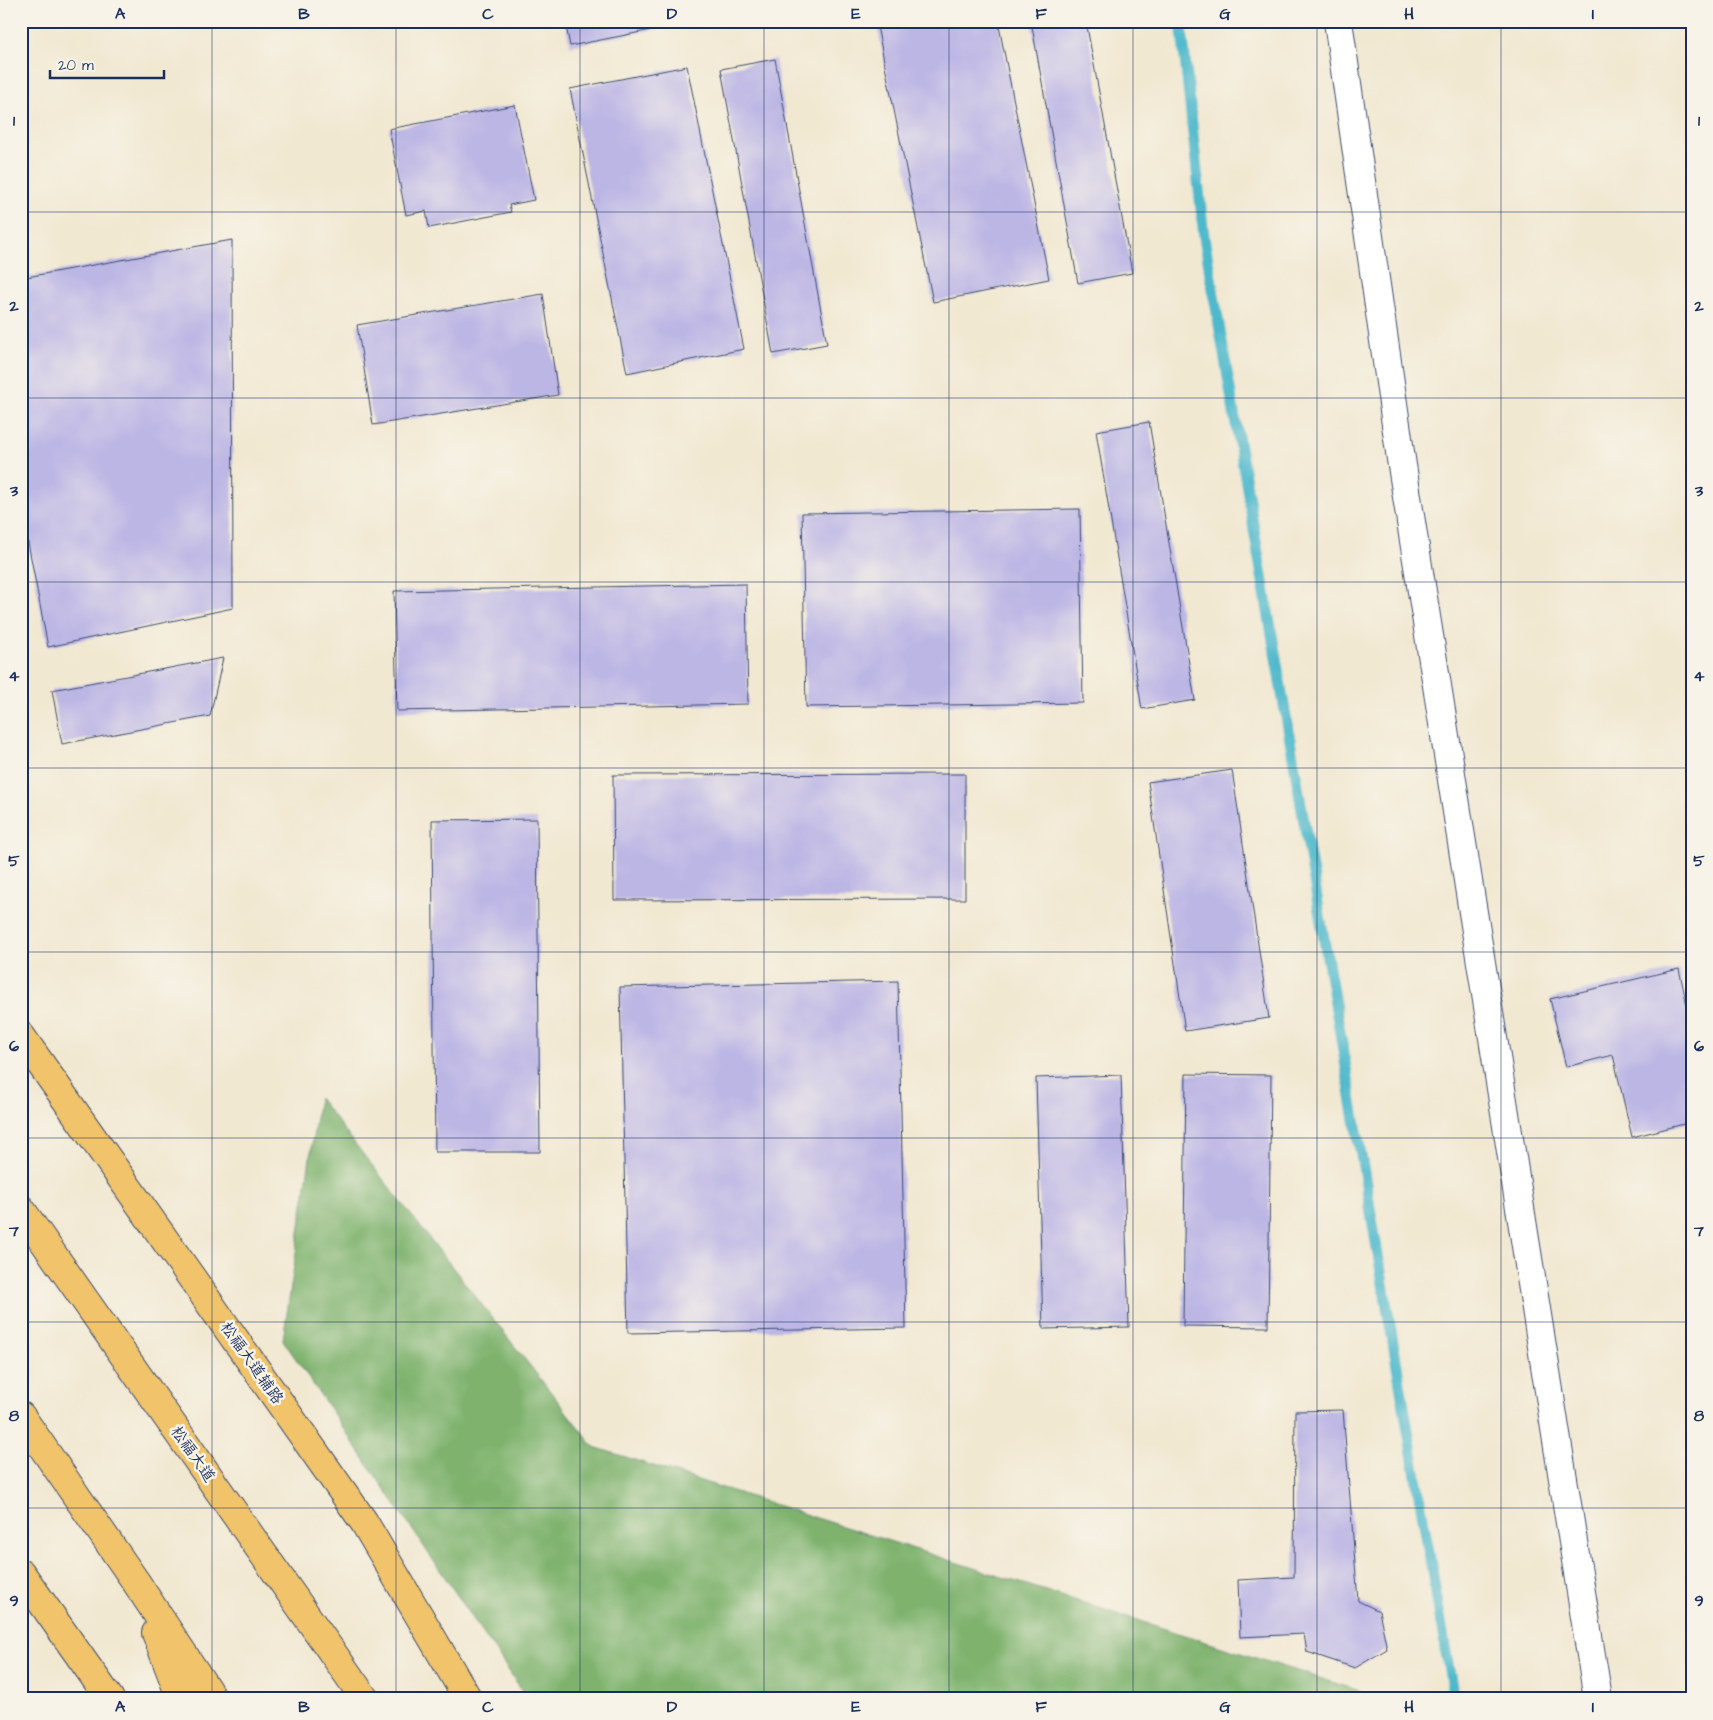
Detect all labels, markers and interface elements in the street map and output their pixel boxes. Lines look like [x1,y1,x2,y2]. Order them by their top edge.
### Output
text: A [115,3,126,25]
text: B [298,3,310,25]
text: C [482,3,494,25]
text: D [667,3,678,25]
text: E [851,3,861,25]
text: F [1035,3,1047,25]
text: G [1219,3,1231,25]
text: H [1404,3,1414,25]
text: I [1592,3,1594,25]
scale bar [50,48,164,80]
text: 20 m [58,55,94,76]
text: 1 [13,110,16,132]
text: 1 [1698,110,1701,132]
text: 2 [8,295,19,317]
text: 2 [1693,295,1704,317]
text: 3 [9,480,19,502]
text: 3 [1694,480,1704,502]
text: 4 [9,665,20,687]
text: 4 [1694,665,1705,687]
text: 5 [8,850,20,872]
text: 5 [1693,850,1705,872]
text: 6 [9,1035,19,1057]
text: 6 [1694,1035,1704,1057]
text: 7 [8,1220,19,1242]
text: 7 [1693,1220,1704,1242]
street label: 松福大道辅路 [215,1317,289,1409]
text: 8 [9,1405,20,1427]
text: 8 [1694,1405,1705,1427]
street label: 松福大道 [166,1421,220,1487]
text: 9 [9,1590,19,1612]
text: 9 [1694,1590,1704,1612]
text: A [115,1696,126,1718]
text: B [298,1696,310,1718]
text: C [482,1696,494,1718]
text: D [667,1696,678,1718]
text: E [851,1696,861,1718]
text: F [1035,1696,1047,1718]
text: G [1219,1696,1231,1718]
text: H [1404,1696,1414,1718]
text: I [1592,1696,1594,1718]

